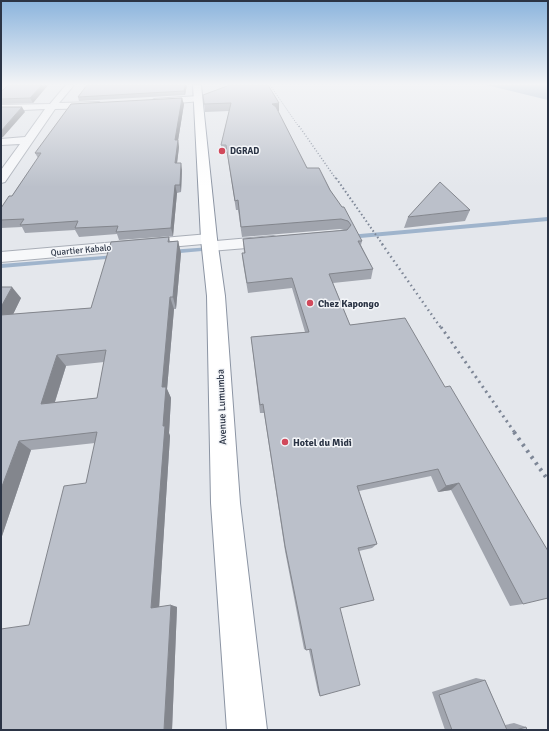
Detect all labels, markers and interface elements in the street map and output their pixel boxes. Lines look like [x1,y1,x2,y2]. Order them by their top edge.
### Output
marker: DGRAD [217,146,227,156]
place label: DGRAD [230,146,259,157]
street label: Quartier Kabalo [50,242,112,259]
marker: Chez Kapongo [305,298,315,308]
place label: Chez Kapongo [318,298,379,310]
street label: Avenue Lumumba [215,369,229,445]
marker: Hotel du Midi [280,437,290,447]
place label: Hotel du Midi [293,437,352,449]

